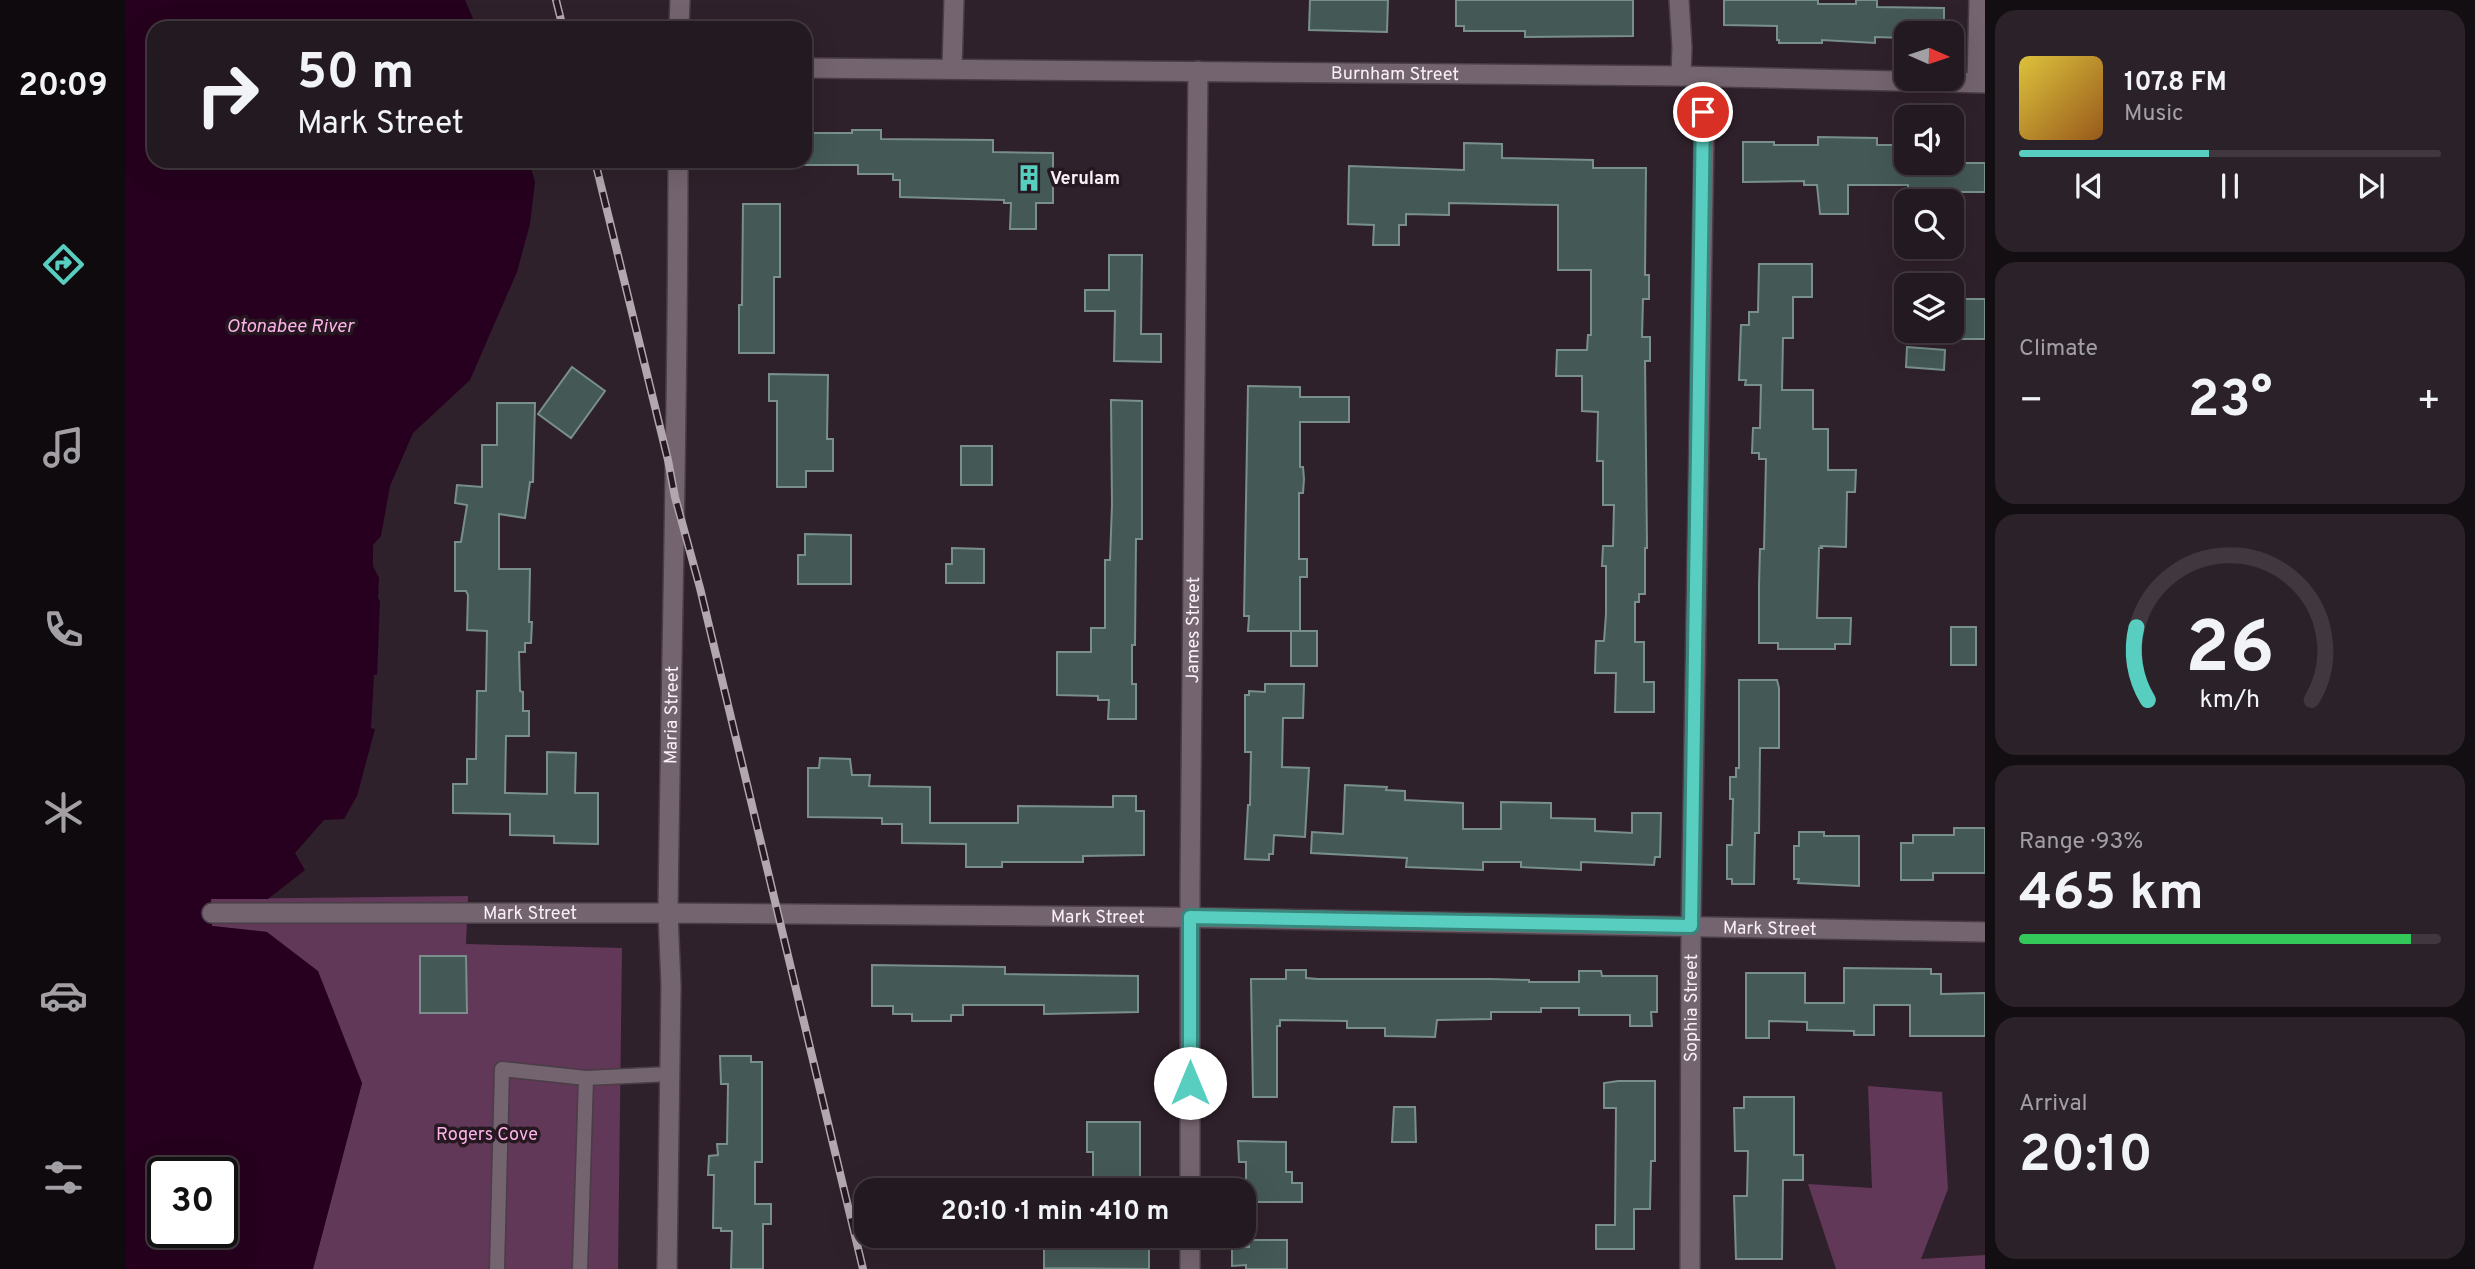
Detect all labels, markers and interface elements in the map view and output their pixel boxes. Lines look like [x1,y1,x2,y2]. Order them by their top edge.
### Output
north arrow [1894,21,1964,91]
map controls [1894,21,1964,343]
text: 50 m [297,44,414,106]
icon: right [182,49,273,140]
street label: Burnham Street [1331,63,1459,87]
text: 20:09 [18,67,108,107]
text: 107.8 FM [2124,67,2227,100]
pin [1673,82,1733,142]
icon: arrive [1684,93,1722,131]
text: Music [2124,100,2184,129]
text: Mark Street [297,105,464,145]
button: sound [1894,105,1964,175]
building icon: Verulam [1014,163,1044,193]
icon: previous [2070,167,2108,205]
icon: pause [2211,167,2249,205]
icon: next [2352,167,2390,205]
place label: Verulam [1050,168,1120,191]
button: search [1894,189,1964,259]
icon: directions [39,240,88,289]
button: layers [1894,273,1964,343]
water label: Otonabee River [226,315,355,339]
text: Climate [2019,335,2098,364]
text: 23° [2188,369,2272,435]
text: − [2019,378,2044,427]
text: + [2416,378,2441,427]
icon: music [39,423,88,472]
street label: James Street [1182,576,1206,684]
icon: phone [39,605,88,654]
text: 26 [2185,607,2275,699]
street label: Maria Street [660,666,685,764]
text: km/h [2200,685,2260,717]
icon: climate [39,788,88,837]
text: Range · 93% [2019,828,2143,857]
text: 465 km [2019,862,2204,928]
street label: Mark Street [483,903,577,926]
street label: Mark Street [1051,906,1145,930]
street label: Mark Street [1723,917,1817,942]
street label: Sophia Street [1681,954,1704,1062]
icon: car [39,971,88,1020]
position arrow [1153,1046,1227,1120]
text: Arrival [2019,1090,2088,1119]
park label: Rogers Cove [436,1124,538,1147]
text: 20:10 [2019,1124,2153,1190]
icon: filters [39,1153,88,1202]
speed limit sign: 30 [147,1157,238,1248]
text: 20:10 · 1 min · 410 m [941,1196,1169,1229]

